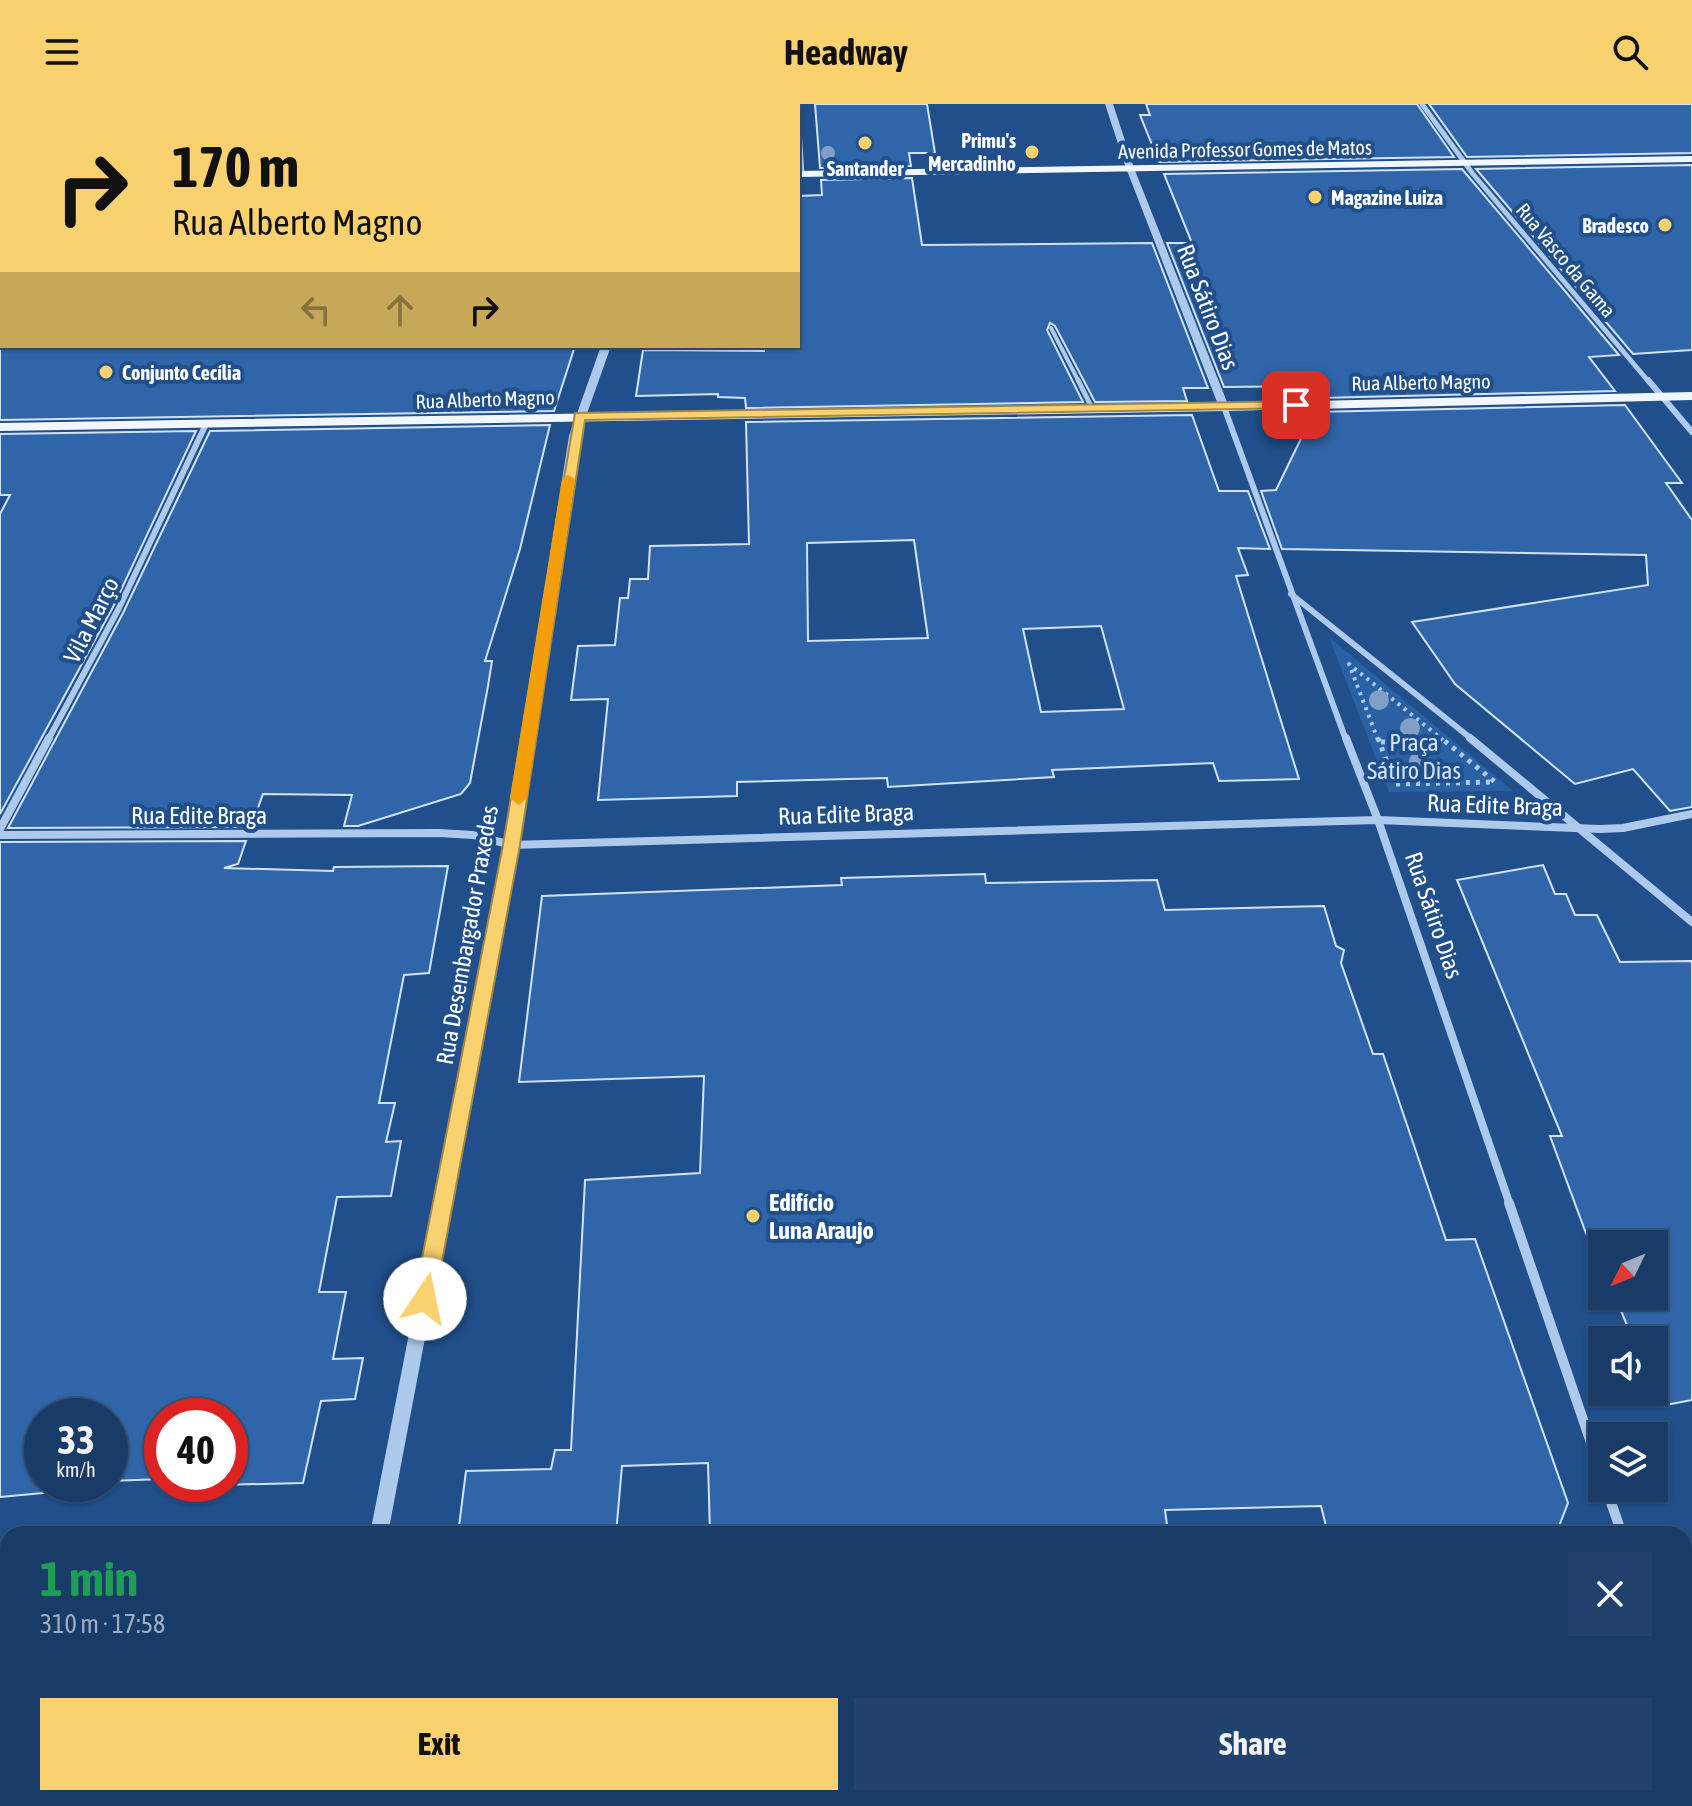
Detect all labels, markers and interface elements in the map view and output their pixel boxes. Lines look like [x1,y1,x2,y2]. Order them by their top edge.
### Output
icon: menu [40,30,84,74]
icon: search [1608,30,1652,74]
text: Headway [784,31,908,73]
place label: Primu's Mercadinho [928,129,1016,175]
marker: Santander [856,134,874,152]
text: 170 m [172,135,299,199]
street label: Avenida Professor Gomes de Matos [1118,135,1372,163]
icon: right [40,136,144,240]
marker: Primu's Mercadinho [1023,143,1041,161]
place label: Santander [827,157,904,180]
place label: Magazine Luiza [1331,186,1443,209]
marker: Magazine Luiza [1306,188,1324,206]
street label: Rua Vasco da Gama [1512,198,1620,322]
text: Rua Alberto Magno [172,201,423,243]
place label: Bradesco [1582,214,1649,237]
marker: Bradesco [1656,216,1674,234]
street label: Rua Sátiro Dias [1172,241,1244,373]
icon: left [294,288,338,332]
icon: ahead [378,288,422,332]
icon: right [462,288,506,332]
place label: Conjunto Cecília [122,361,241,384]
marker: Conjunto Cecília [97,363,115,381]
street label: Rua Alberto Magno [1351,369,1491,395]
pin [1262,371,1330,439]
icon: arrive [1274,383,1318,427]
street label: Rua Alberto Magno [415,385,555,413]
street label: Vila Março [58,573,124,667]
park label: Praça Sátiro Dias [1367,729,1461,784]
street label: Rua Edite Braga [1426,789,1564,821]
street label: Rua Edite Braga [777,798,915,830]
street label: Rua Edite Braga [131,802,267,829]
street label: Rua Desembargador Praxedes [431,803,503,1067]
street label: Rua Sátiro Dias [1400,848,1468,982]
place label: Edifício Luna Araujo [769,1189,874,1244]
marker: Edifício Luna Araujo [744,1207,762,1225]
north arrow [1588,1230,1668,1310]
map controls [1588,1230,1668,1502]
position arrow [383,1257,467,1341]
button: sound [1588,1326,1668,1406]
speed limit sign: 40 [144,1398,248,1502]
text: 33 [57,1417,95,1462]
button: layers [1588,1422,1668,1502]
text: km/h [56,1458,96,1481]
text: 1 min [40,1551,138,1606]
button: close [1568,1552,1652,1636]
text: 310 m · 17:58 [40,1609,165,1639]
button: Exit [40,1698,838,1790]
button: Share [854,1698,1652,1790]

